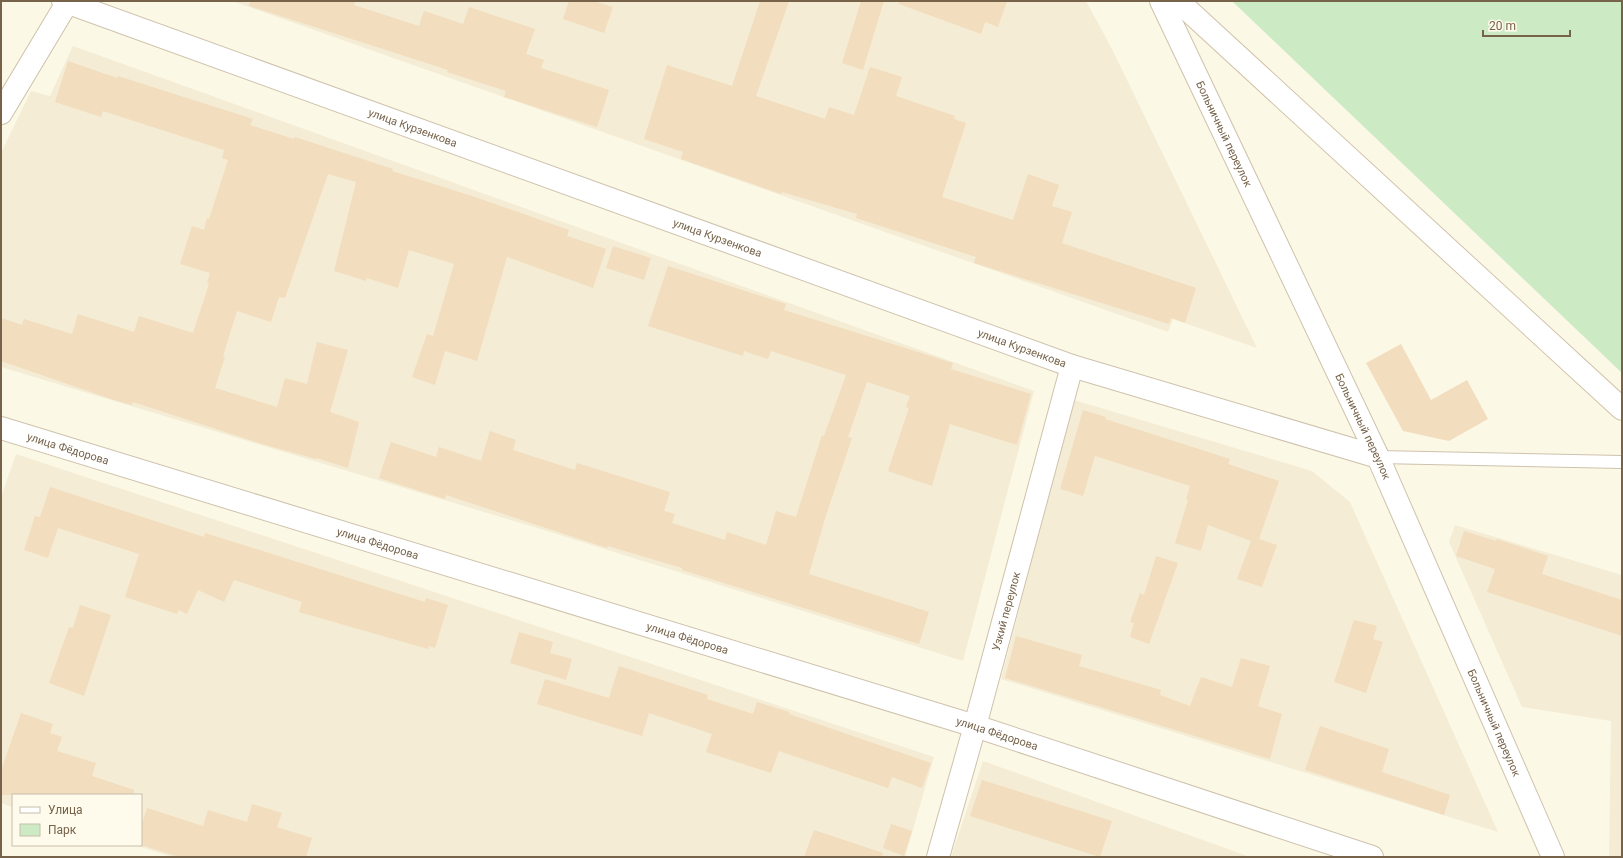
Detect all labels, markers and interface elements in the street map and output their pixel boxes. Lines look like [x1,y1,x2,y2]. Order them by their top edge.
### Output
scale bar [1483,12,1570,38]
text: 20 m [1489,19,1516,33]
street label: Больничный переулок [1193,79,1255,189]
street label: улица Курзенкова [367,106,459,150]
street label: улица Курзенкова [671,216,764,260]
street label: улица Курзенкова [976,326,1068,370]
street label: Больничный переулок [1333,371,1394,482]
street label: улица Фёдорова [25,430,110,467]
street label: улица Фёдорова [335,525,420,562]
street label: Узкий переулок [989,570,1023,652]
street label: улица Фёдорова [645,619,730,657]
street label: Больничный переулок [1465,667,1523,778]
street label: улица Фёдорова [955,714,1040,753]
legend [12,794,142,846]
text: Улица [48,803,83,817]
text: Парк [48,823,77,837]

